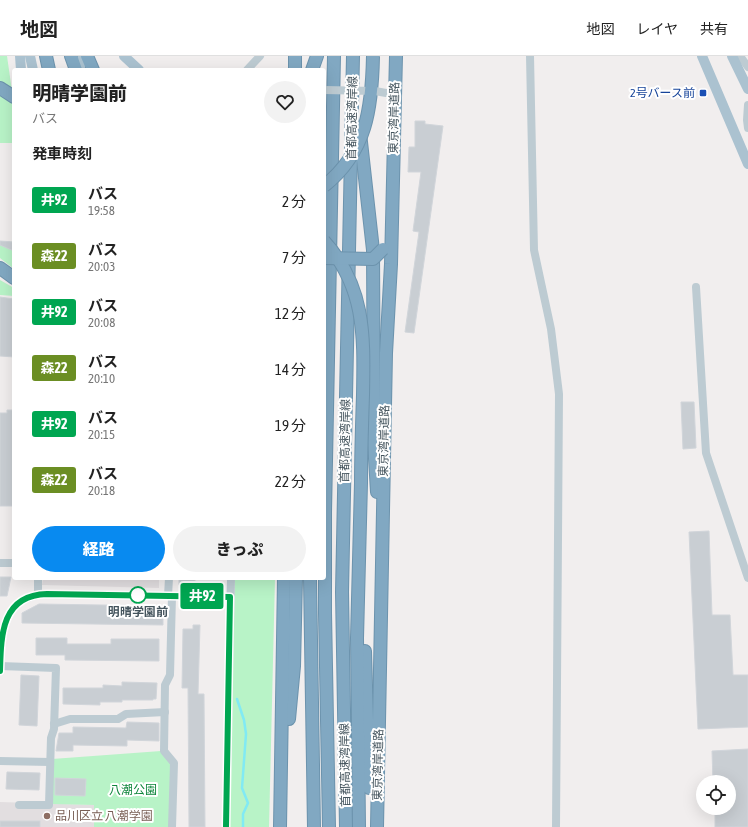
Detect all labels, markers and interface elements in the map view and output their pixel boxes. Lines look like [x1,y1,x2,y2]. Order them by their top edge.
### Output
text: 地図 [20,18,58,40]
text: 地図 [586,21,614,37]
text: レイヤ [636,21,678,37]
text: 共有 [700,21,728,37]
street label: 首都高速湾岸線 [344,76,360,160]
button: heart [264,81,306,123]
text: 明晴学園前 [32,82,127,104]
street label: 東京湾岸道路 [386,82,402,154]
place label: 2号バース前 [630,86,695,100]
marker: 2号バース前 [698,88,708,98]
text: バス [32,111,58,126]
text: 発車時刻 [32,145,92,162]
text: バス [88,185,118,202]
text: 井92 [40,192,68,208]
text: 2 分 [282,193,306,210]
text: 19:58 [88,203,115,218]
text: バス [88,241,118,258]
text: 森22 [40,248,68,264]
text: 7 分 [282,249,306,266]
text: 20:03 [88,259,115,274]
text: バス [88,297,118,314]
text: 井92 [40,304,68,320]
text: 12 分 [275,305,306,322]
text: 20:08 [88,315,115,330]
text: バス [88,353,118,370]
text: 森22 [40,360,68,376]
text: 14 分 [275,361,306,378]
text: 20:10 [88,371,115,386]
street label: 首都高速湾岸線 [337,399,353,483]
street label: 東京湾岸道路 [376,405,392,477]
text: バス [88,409,118,426]
text: 井92 [40,416,68,432]
text: 19 分 [275,417,306,434]
text: 20:15 [88,427,115,442]
text: バス [88,465,118,482]
text: 森22 [40,472,68,488]
text: 22 分 [275,473,306,490]
text: 20:18 [88,483,115,498]
button: 経路 [32,526,165,572]
button: きっぷ [173,526,306,572]
line badge: 井92 [179,583,225,609]
marker: 明晴学園前 [129,586,147,604]
text: 井92 [188,588,216,604]
place label: 明晴学園前 [108,605,168,619]
street label: 首都高速湾岸線 [337,723,353,807]
street label: 東京湾岸道路 [370,729,386,801]
map controls [696,775,736,815]
button: locate [696,775,736,815]
park label: 八潮公園 [109,783,157,797]
place label: 品川区立 八潮学園 [55,809,153,823]
marker: 品川区立 八潮学園 [42,811,52,821]

